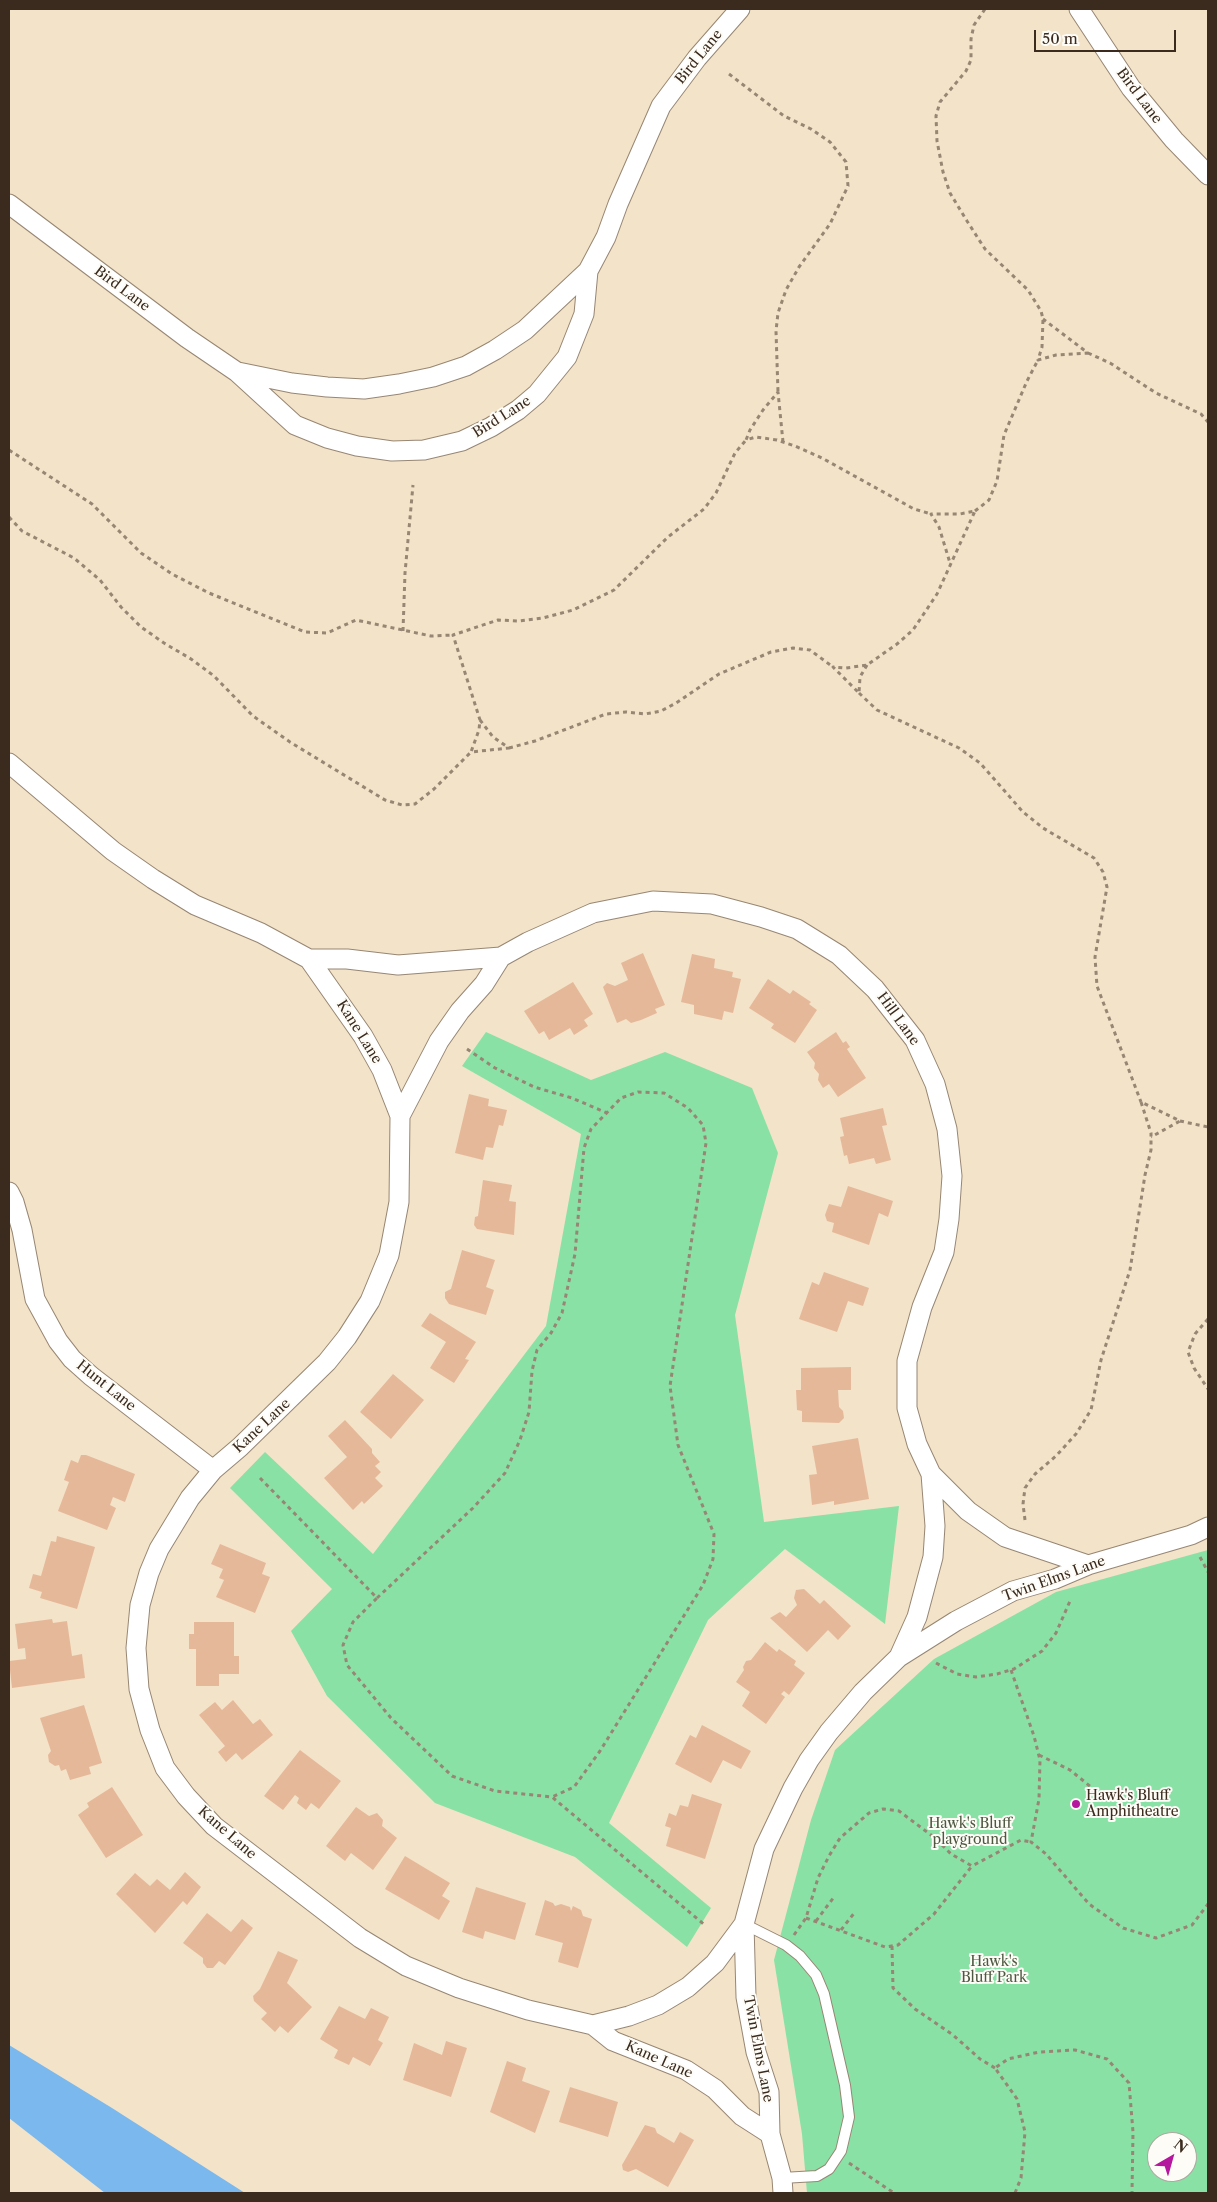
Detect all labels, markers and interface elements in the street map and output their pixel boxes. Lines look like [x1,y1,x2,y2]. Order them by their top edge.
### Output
scale bar [1037,20,1180,52]
street label: Bird Lane [672,26,726,88]
text: 50 m [1042,29,1078,48]
street label: Bird Lane [1113,65,1165,127]
street label: Bird Lane [91,263,153,315]
street label: Bird Lane [470,393,534,441]
street label: Hill Lane [873,989,923,1049]
street label: Kane Lane [333,997,385,1067]
street label: Hunt Lane [73,1357,139,1415]
street label: Kane Lane [230,1395,294,1457]
street label: Twin Elms Lane [1000,1553,1108,1605]
place label: Hawk's Bluff Amphitheatre [1086,1788,1179,1820]
marker: Hawk's Bluff Amphitheatre [1070,1798,1082,1810]
street label: Kane Lane [194,1803,260,1863]
park label: Hawk's Bluff playground [928,1816,1012,1848]
park label: Hawk's Bluff Park [961,1954,1027,1986]
street label: Twin Elms Lane [739,1994,777,2104]
street label: Kane Lane [623,2038,695,2082]
north arrow [1147,2132,1197,2182]
text: N [1170,2135,1191,2157]

